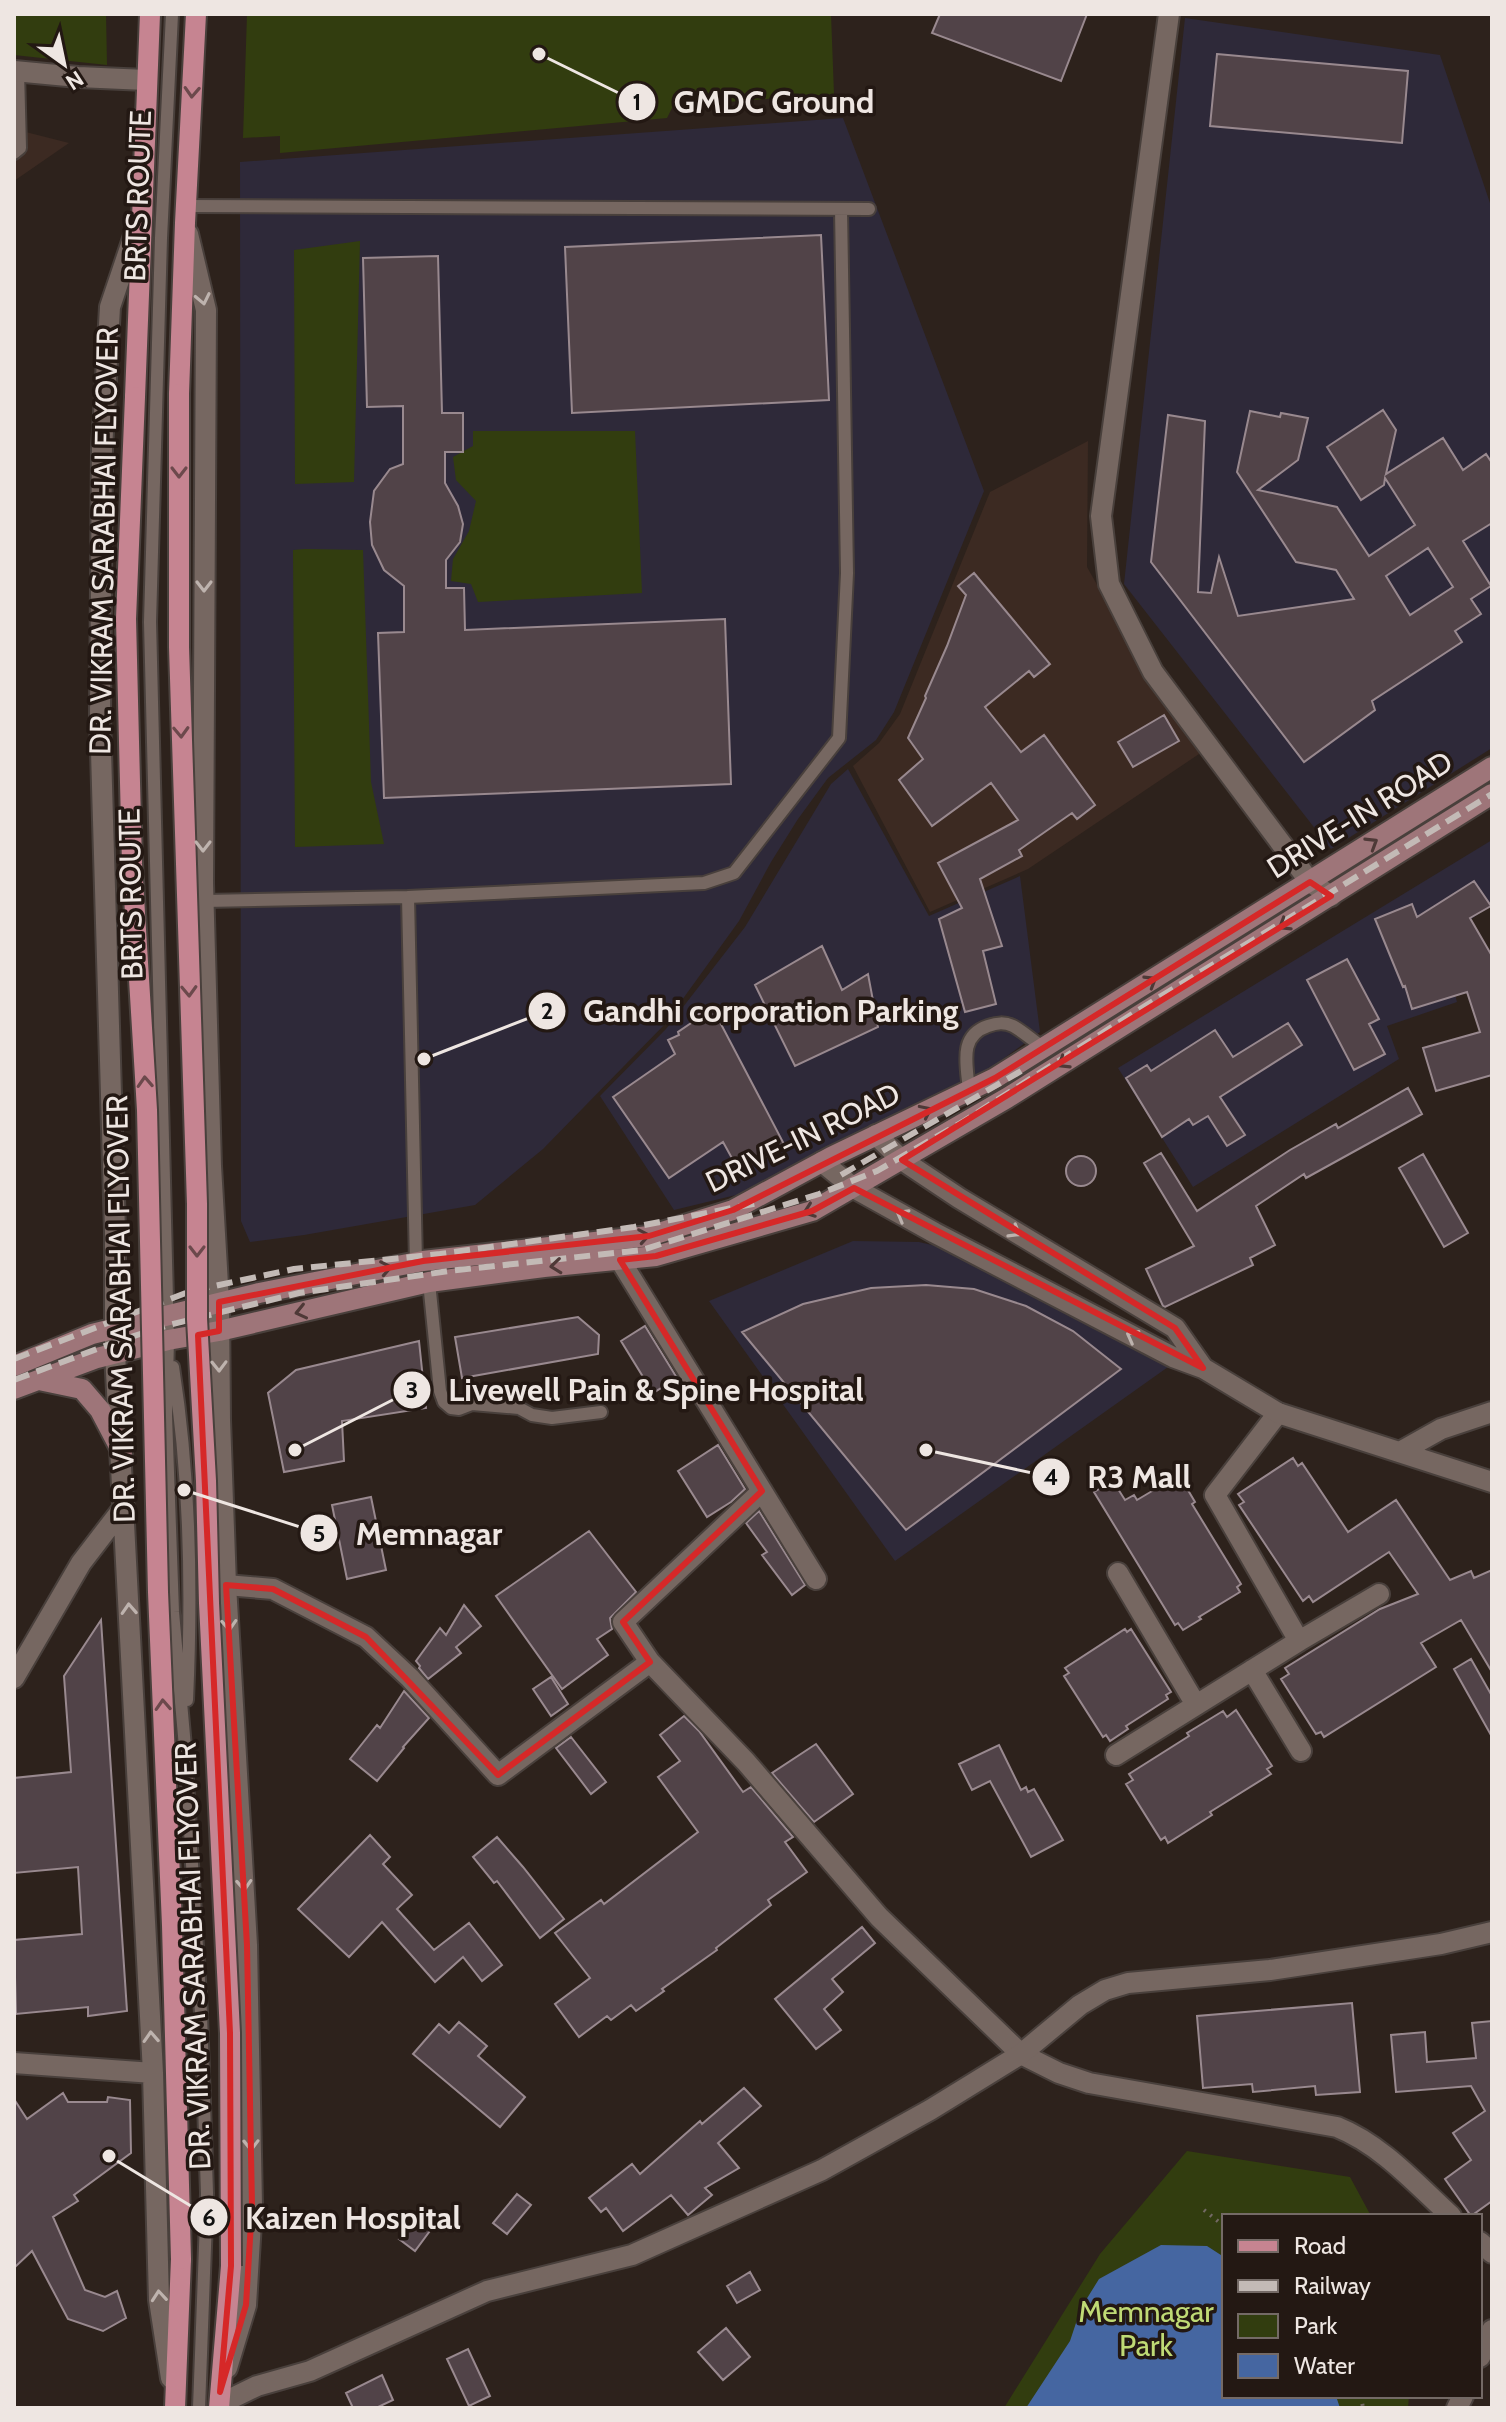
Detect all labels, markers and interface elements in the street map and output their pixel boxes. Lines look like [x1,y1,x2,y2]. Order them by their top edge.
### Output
north arrow [24,24,104,104]
text: N [61,65,88,96]
callout: GMDC Ground [617,74,890,130]
text: GMDC Ground [674,82,874,121]
one-way arrow [184,86,201,99]
text: 1 [633,87,641,116]
street label: BRTS ROUTE [116,110,159,282]
one-way arrow [194,291,211,305]
street label: DR. VIKRAM SARABHAI FLYOVER [81,327,126,755]
one-way arrow [170,466,188,479]
one-way arrow [195,580,213,593]
one-way arrow [172,726,190,739]
street label: DRIVE-IN ROAD [1260,743,1459,886]
street label: BRTS ROUTE [111,808,150,980]
one-way arrow [1363,838,1377,853]
one-way arrow [194,840,212,853]
one-way arrow [1278,916,1293,931]
one-way arrow [1142,976,1157,991]
callout: Gandhi corporation Parking [527,983,975,1039]
one-way arrow [181,985,198,998]
text: Gandhi corporation Parking [583,991,959,1030]
text: 2 [541,996,553,1025]
one-way arrow [1057,1053,1072,1069]
one-way arrow [137,1075,154,1088]
street label: DRIVE-IN ROAD [700,1075,906,1201]
street label: DR. VIKRAM SARABHAI FLYOVER [98,1095,143,1523]
one-way arrow [918,1105,933,1121]
one-way arrow [803,1201,817,1218]
one-way arrow [896,1209,910,1224]
one-way arrow [1006,1222,1021,1238]
one-way arrow [637,1228,651,1245]
one-way arrow [188,1245,206,1258]
one-way arrow [549,1258,562,1275]
one-way arrow [380,1261,393,1278]
one-way arrow [294,1303,308,1320]
one-way arrow [1126,1330,1141,1345]
one-way arrow [211,1360,228,1373]
callout: Livewell Pain & Spine Hospital [392,1362,880,1418]
text: Livewell Pain & Spine Hospital [448,1370,864,1409]
text: 3 [406,1375,418,1404]
callout: R3 Mall [1031,1449,1207,1505]
text: R3 Mall [1087,1457,1191,1496]
text: 4 [1044,1462,1058,1491]
callout: Memnagar [299,1505,518,1561]
text: Memnagar [356,1514,503,1553]
text: 5 [313,1519,325,1548]
one-way arrow [121,1602,138,1615]
one-way arrow [220,1619,237,1632]
one-way arrow [154,1699,171,1711]
street label: DR. VIKRAM SARABHAI FLYOVER [167,1742,218,2170]
one-way arrow [235,1879,252,1892]
one-way arrow [143,2030,160,2043]
one-way arrow [242,2139,260,2152]
callout: Kaizen Hospital [189,2189,477,2245]
text: Kaizen Hospital [245,2198,461,2237]
text: 6 [202,2203,216,2232]
legend [1222,2214,1482,2398]
text: Road [1294,2231,1346,2260]
text: Railway [1294,2271,1371,2300]
one-way arrow [151,2290,168,2303]
park label: Memnagar Park [1078,2293,1214,2364]
text: Park [1294,2311,1337,2340]
text: Water [1294,2351,1355,2380]

